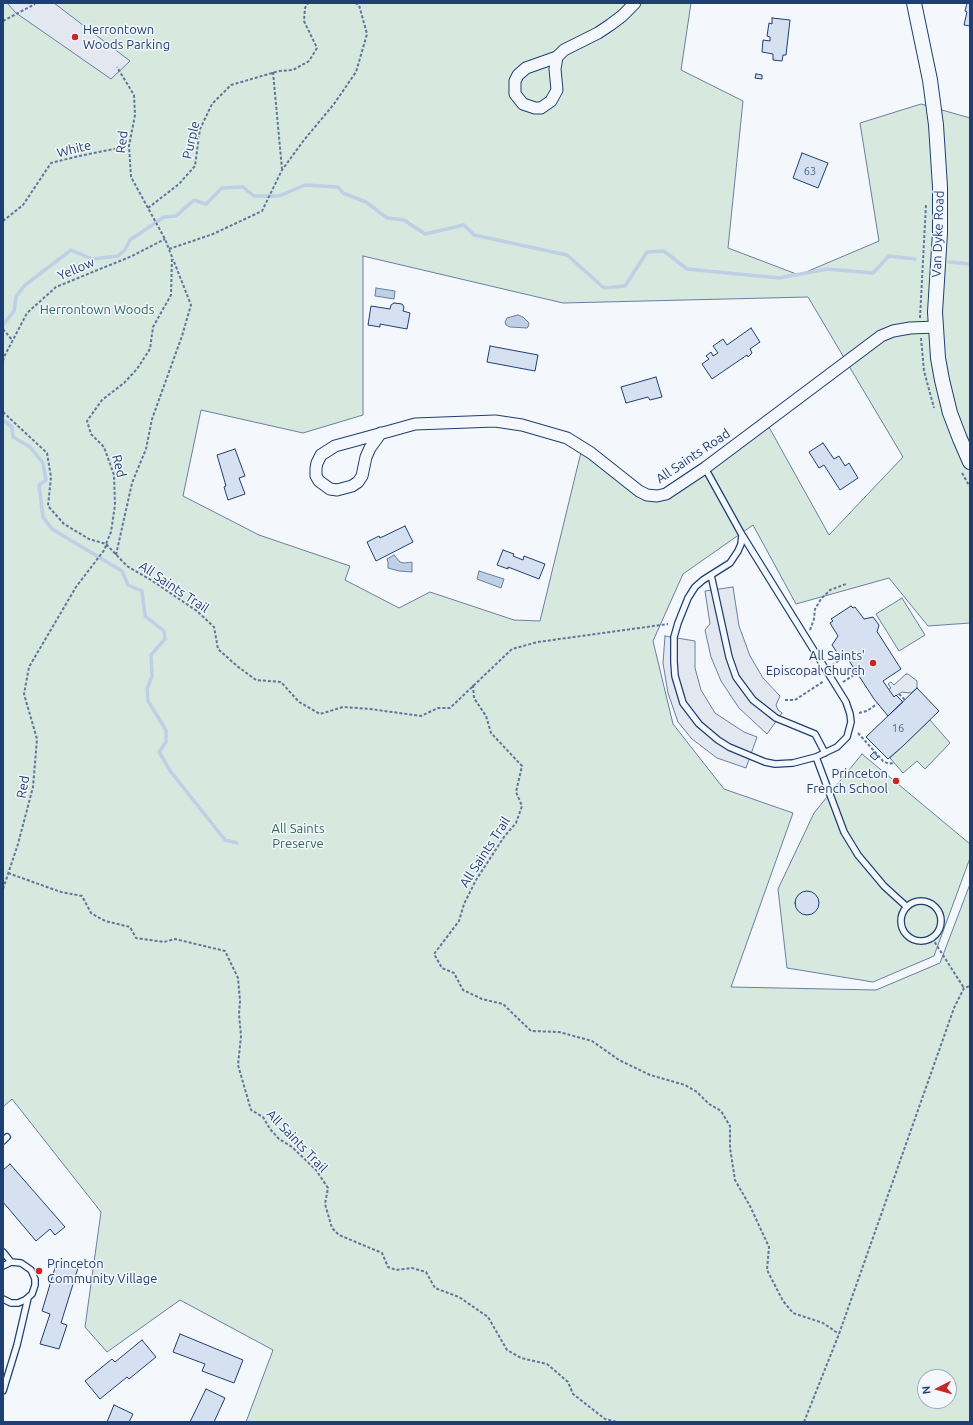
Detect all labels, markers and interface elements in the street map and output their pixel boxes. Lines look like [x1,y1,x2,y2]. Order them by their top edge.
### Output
place label: Herrontown Woods Parking [83,22,170,53]
marker: Herrontown Woods Parking [70,32,80,42]
street label: Purple [179,120,203,160]
street label: Red [113,130,131,154]
street label: White [55,137,93,161]
house number: 63 [804,164,816,178]
street label: Van Dyke Road [929,190,947,278]
street label: Yellow [55,254,97,284]
park label: Herrontown Woods [40,302,154,318]
street label: All Saints Road [653,425,733,487]
street label: Red [109,453,129,479]
street label: All Saints Trail [136,558,212,616]
place label: All Saints' Episcopal Church [766,648,865,679]
marker: All Saints' Episcopal Church [868,658,878,668]
house number: 16 [892,721,904,735]
place label: Princeton French School [807,766,888,797]
street label: Red [13,774,33,800]
marker: Princeton French School [891,776,901,786]
street label: All Saints Trail [456,814,514,890]
park label: All Saints Preserve [271,821,325,852]
street label: All Saints Trail [263,1106,331,1176]
place label: Princeton Community Village [47,1256,157,1287]
marker: Princeton Community Village [34,1266,44,1276]
north arrow [917,1369,957,1409]
text: N [920,1385,932,1395]

